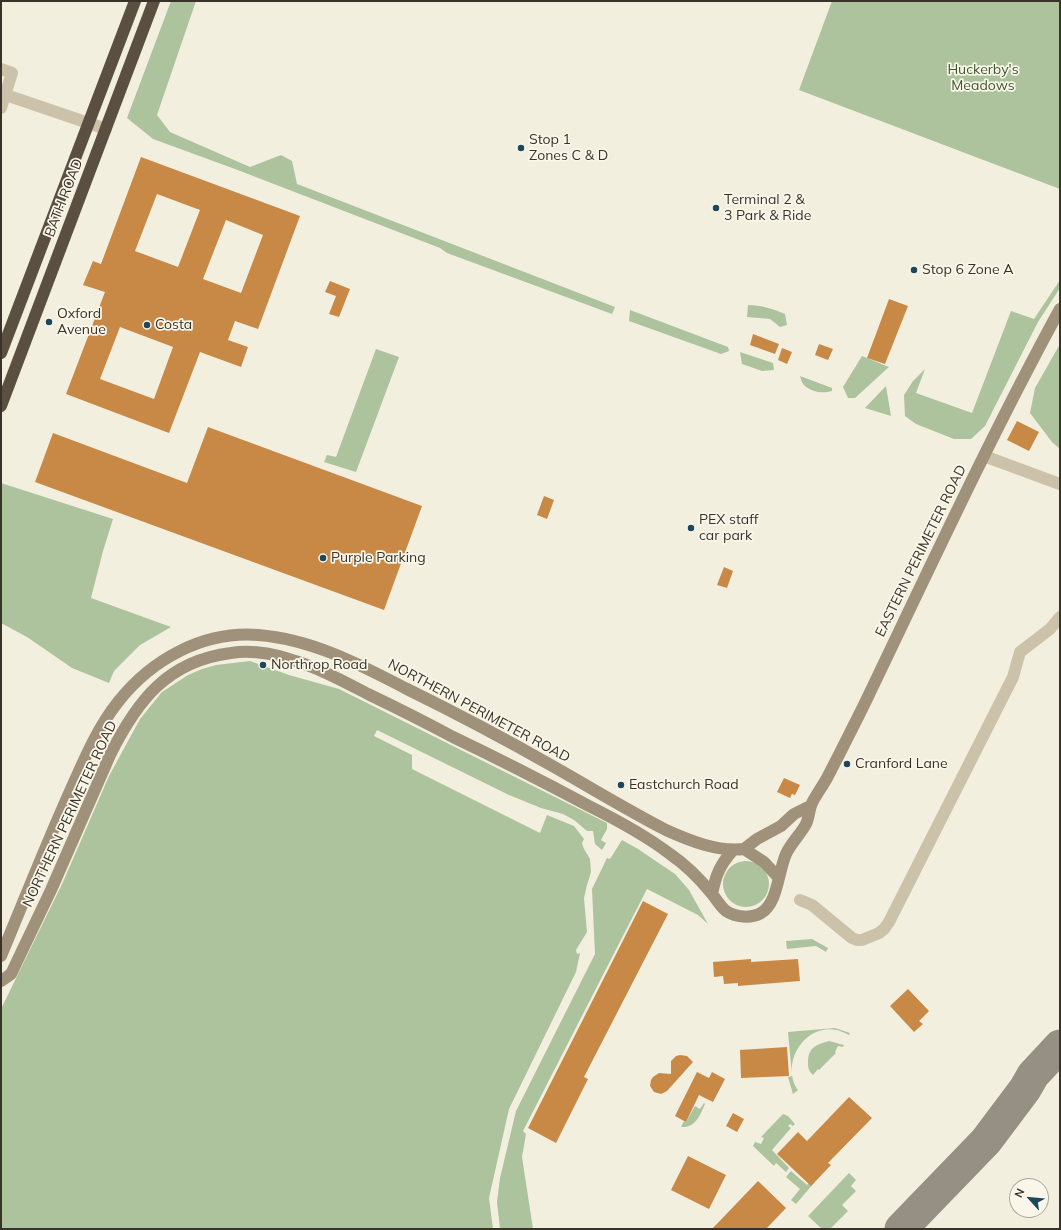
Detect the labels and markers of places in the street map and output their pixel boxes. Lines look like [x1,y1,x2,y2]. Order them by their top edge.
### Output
place label: Stop 1 Zones C & D [529,132,608,164]
marker: Stop 1 Zones C & D [516,143,526,153]
place label: Terminal 2 & 3 Park & Ride [724,192,811,224]
marker: Terminal 2 & 3 Park & Ride [711,203,721,213]
place label: Stop 6 Zone A [922,262,1014,278]
marker: Stop 6 Zone A [909,265,919,275]
place label: Oxford Avenue [57,306,106,338]
marker: Oxford Avenue [44,317,54,327]
place label: Costa [155,317,192,333]
marker: Costa [142,320,152,330]
place label: PEX staff car park [699,512,758,544]
marker: PEX staff car park [686,523,696,533]
place label: Purple Parking [331,550,426,566]
marker: Purple Parking [318,553,328,563]
place label: Northrop Road [271,657,367,673]
marker: Northrop Road [258,660,268,670]
place label: Cranford Lane [855,756,948,772]
marker: Cranford Lane [842,759,852,769]
place label: Eastchurch Road [629,777,739,793]
marker: Eastchurch Road [616,780,626,790]

